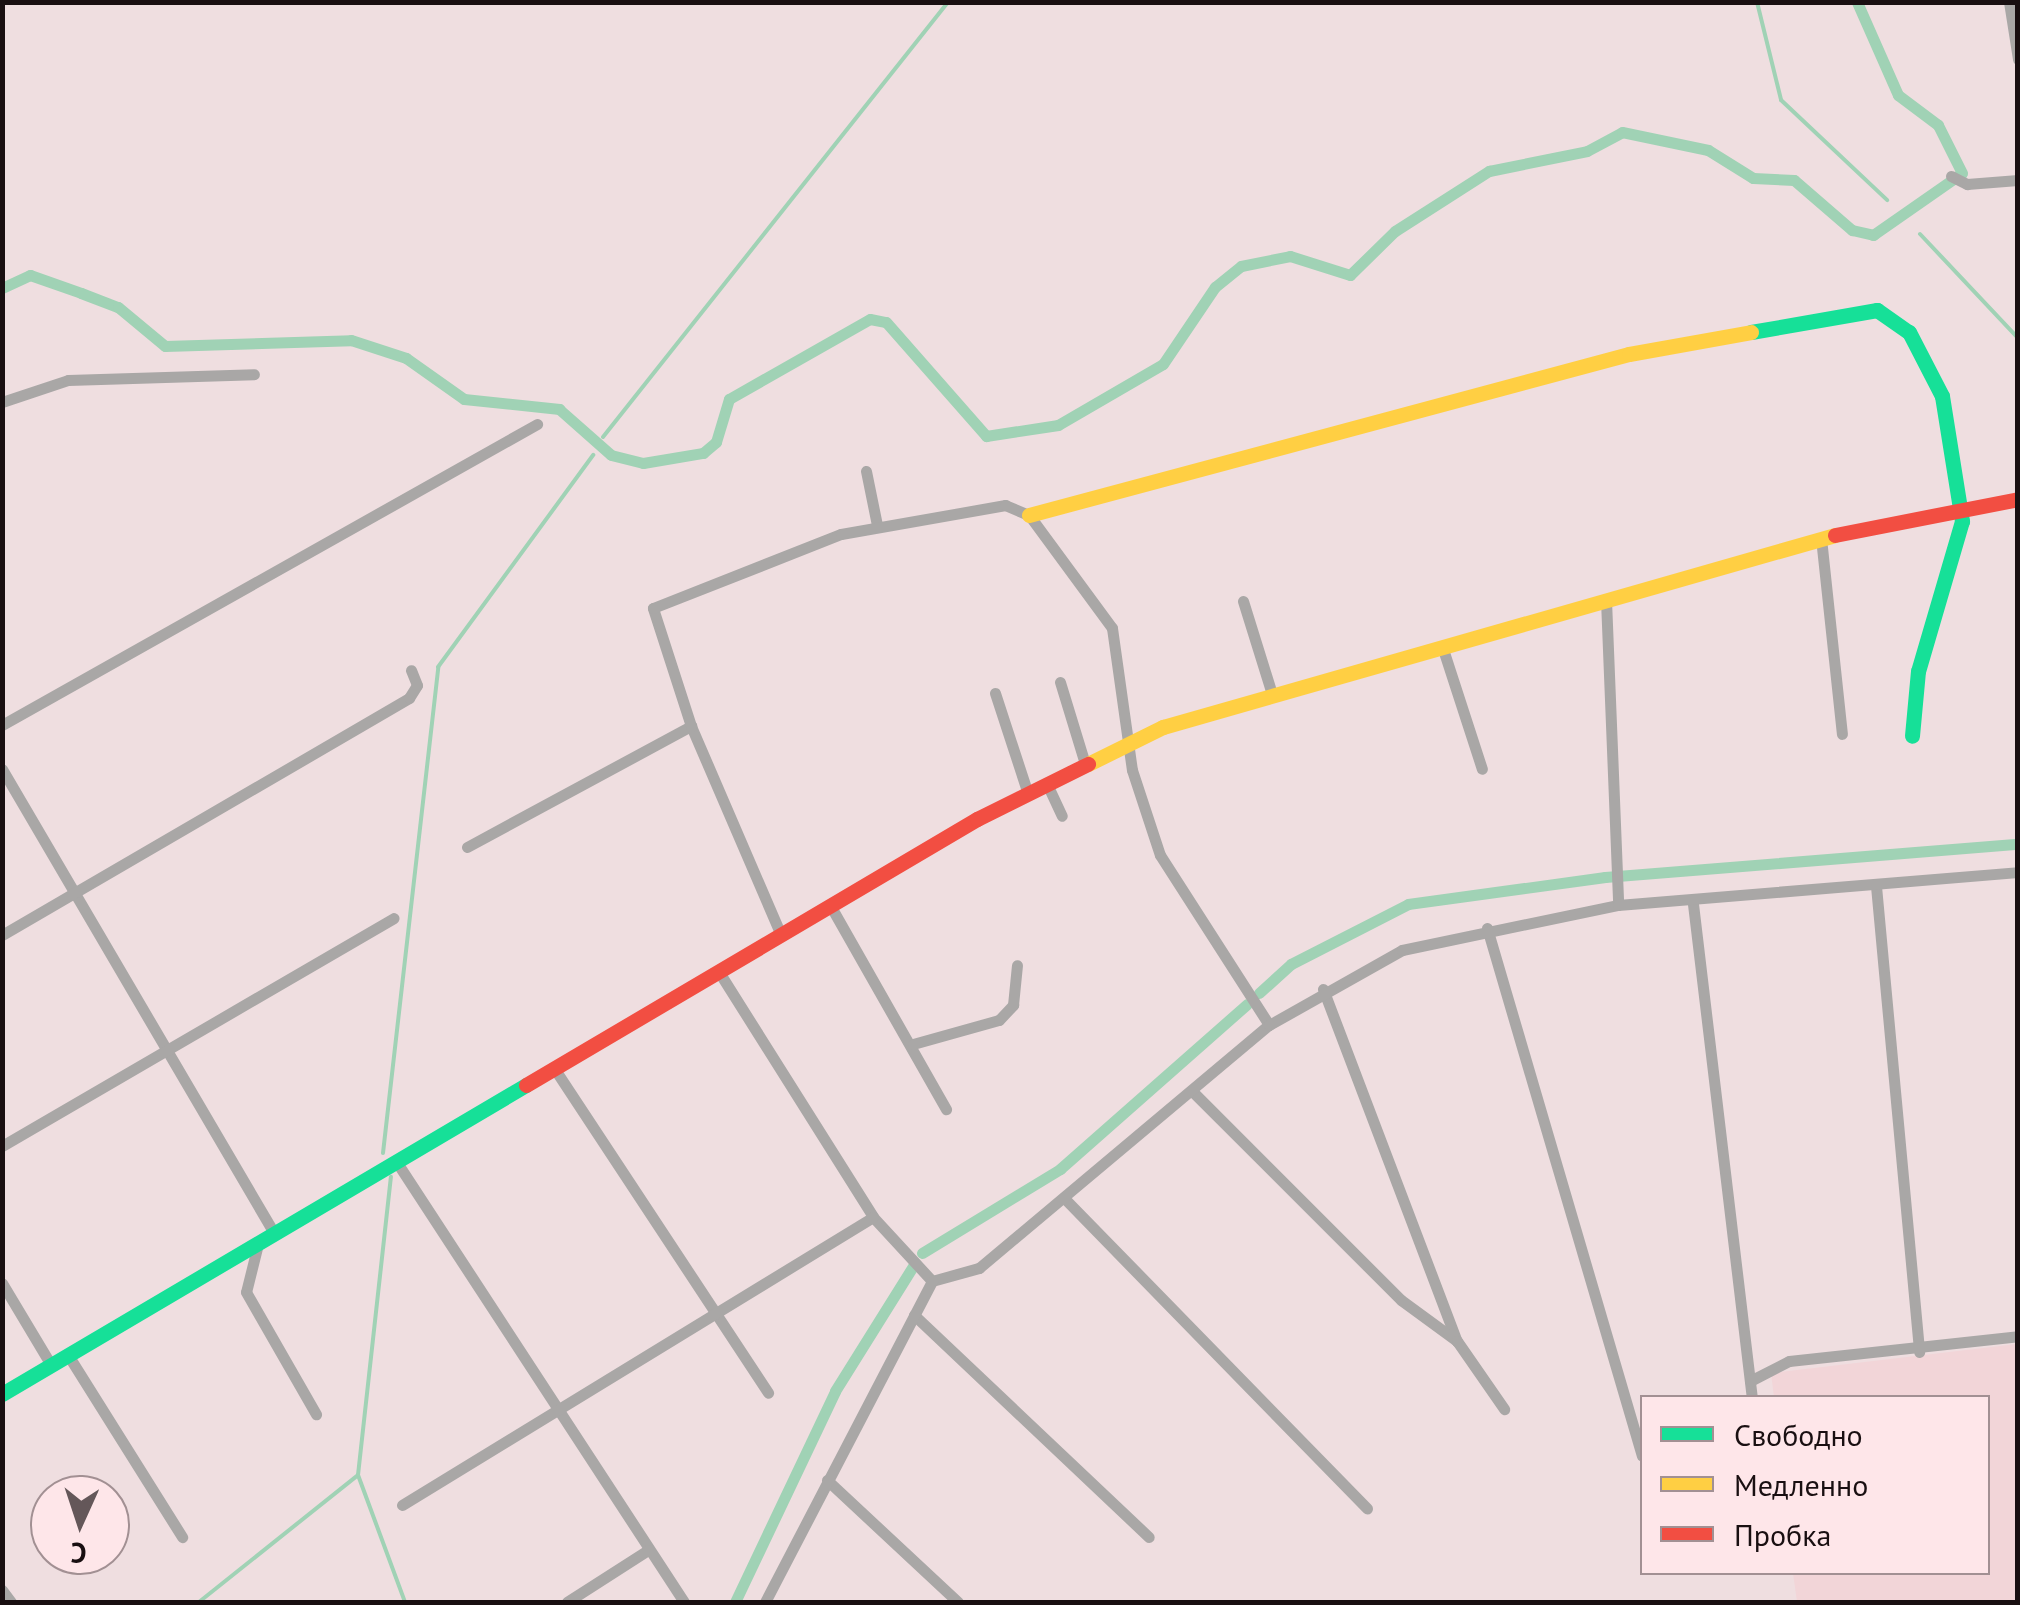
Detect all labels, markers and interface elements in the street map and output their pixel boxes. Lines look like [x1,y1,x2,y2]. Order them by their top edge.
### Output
legend [1640,1395,1990,1575]
text: Свободно [1734,1415,1863,1454]
text: Медленно [1734,1465,1868,1504]
north arrow [30,1475,130,1575]
text: Пробка [1734,1515,1831,1554]
text: С [70,1535,87,1572]

